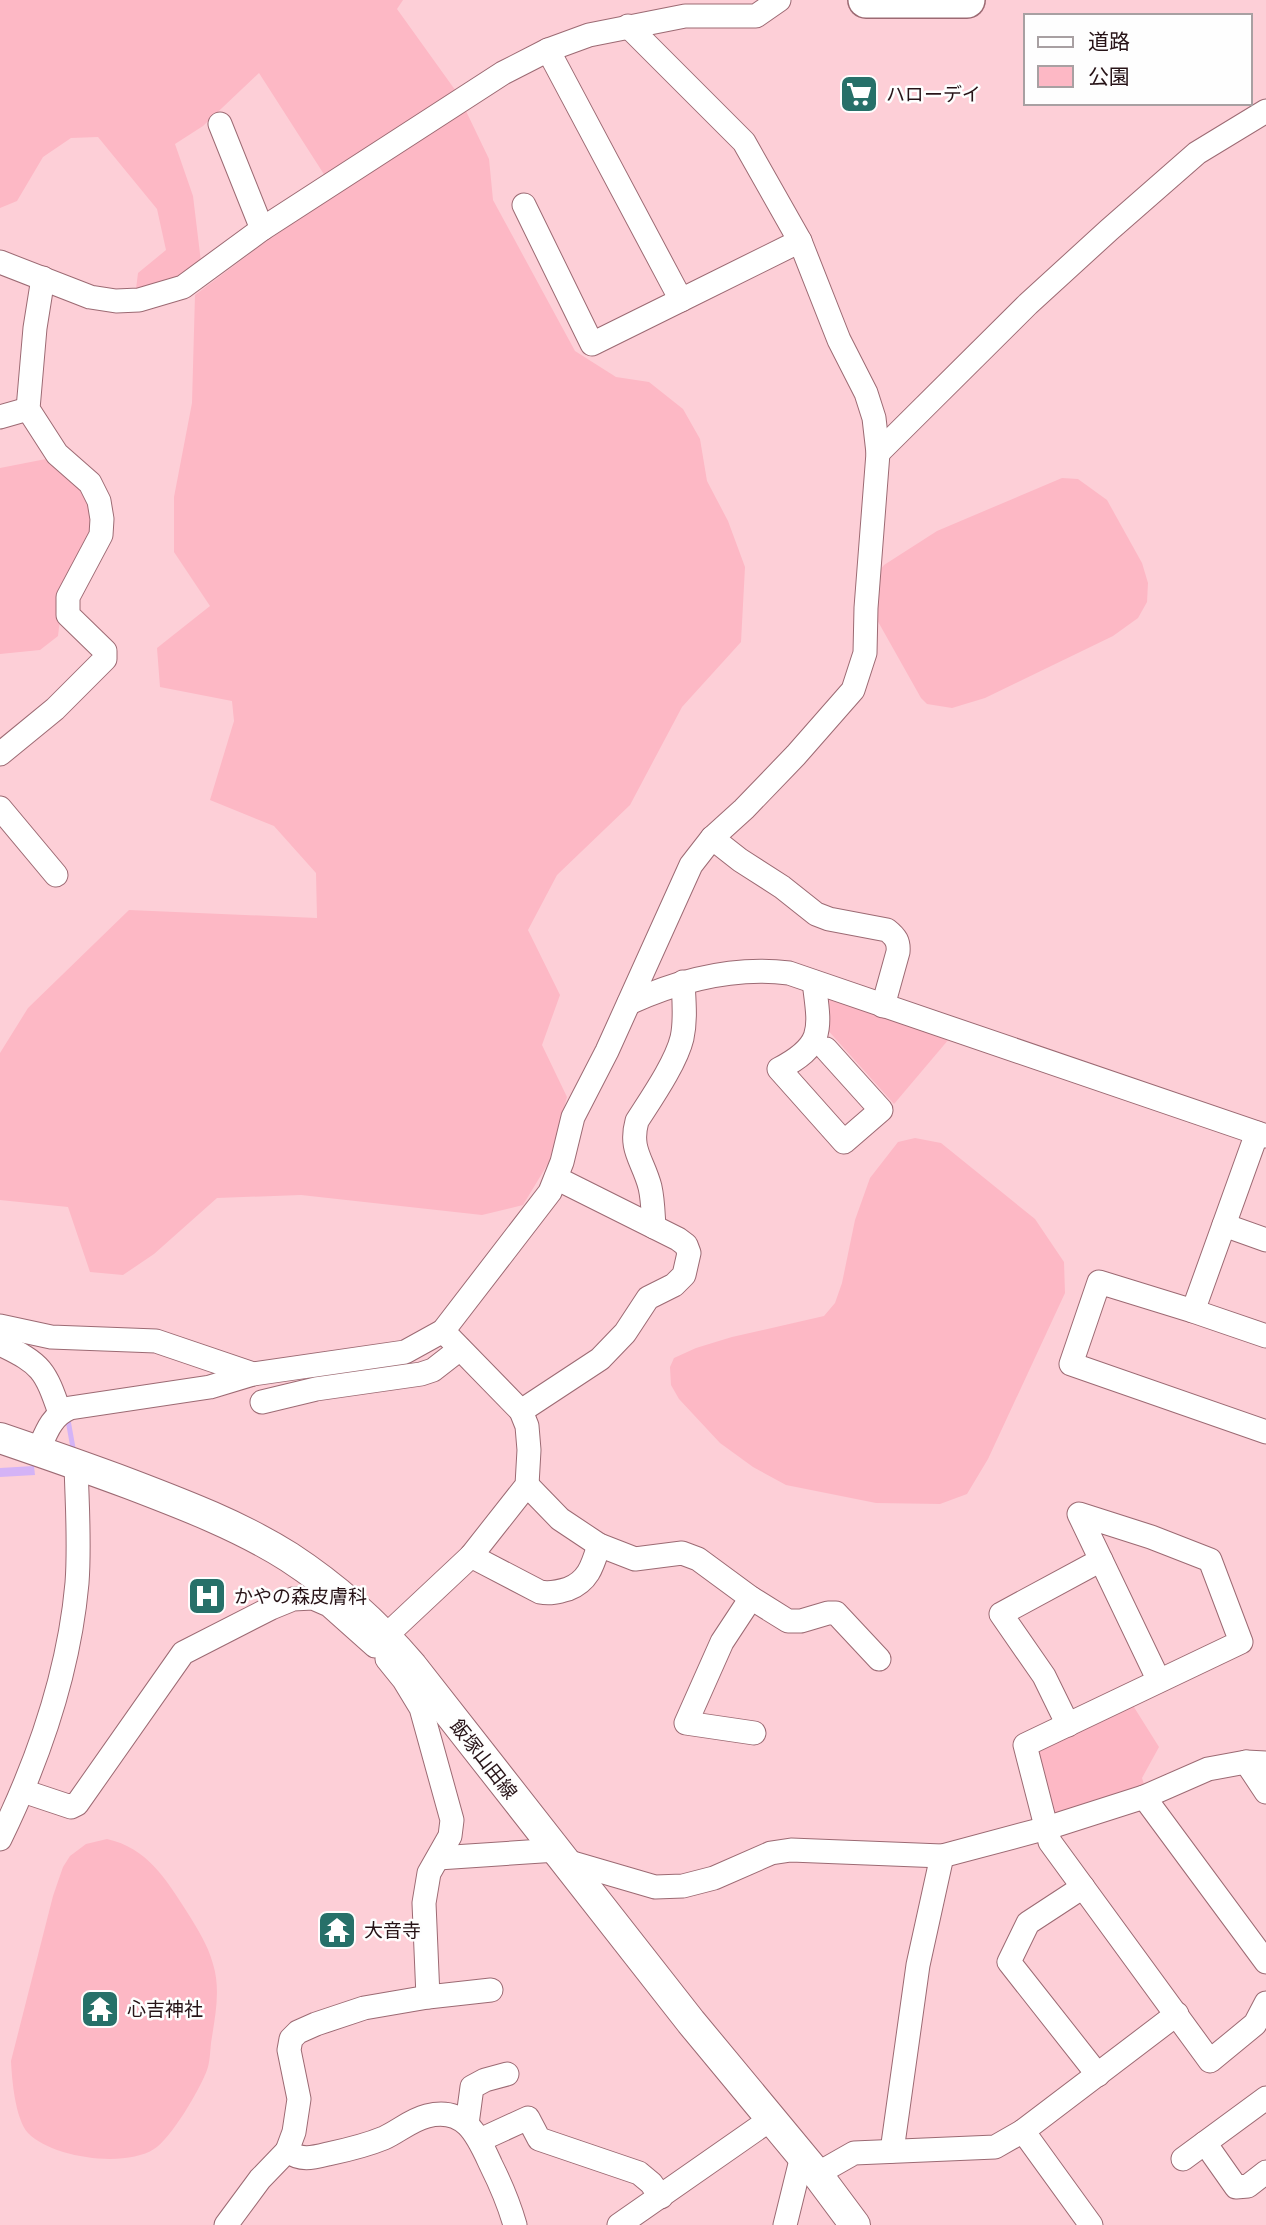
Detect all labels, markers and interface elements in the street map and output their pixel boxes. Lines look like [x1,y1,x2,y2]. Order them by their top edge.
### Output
legend [1024,14,1252,105]
text: 道路 [1088,27,1130,55]
text: 公園 [1088,62,1130,90]
supermarket icon: ハローデイ [838,73,880,115]
place label: ハローデイ [886,81,981,107]
hospital icon: かやの森皮膚科 [186,1575,228,1617]
place label: かやの森皮膚科 [234,1583,367,1609]
street label: 飯塚山田線 [445,1714,523,1804]
temple icon: 大音寺 [316,1909,358,1951]
place label: 大音寺 [364,1917,421,1943]
temple icon: 心吉神社 [79,1988,121,2030]
place label: 心吉神社 [127,1996,203,2022]

